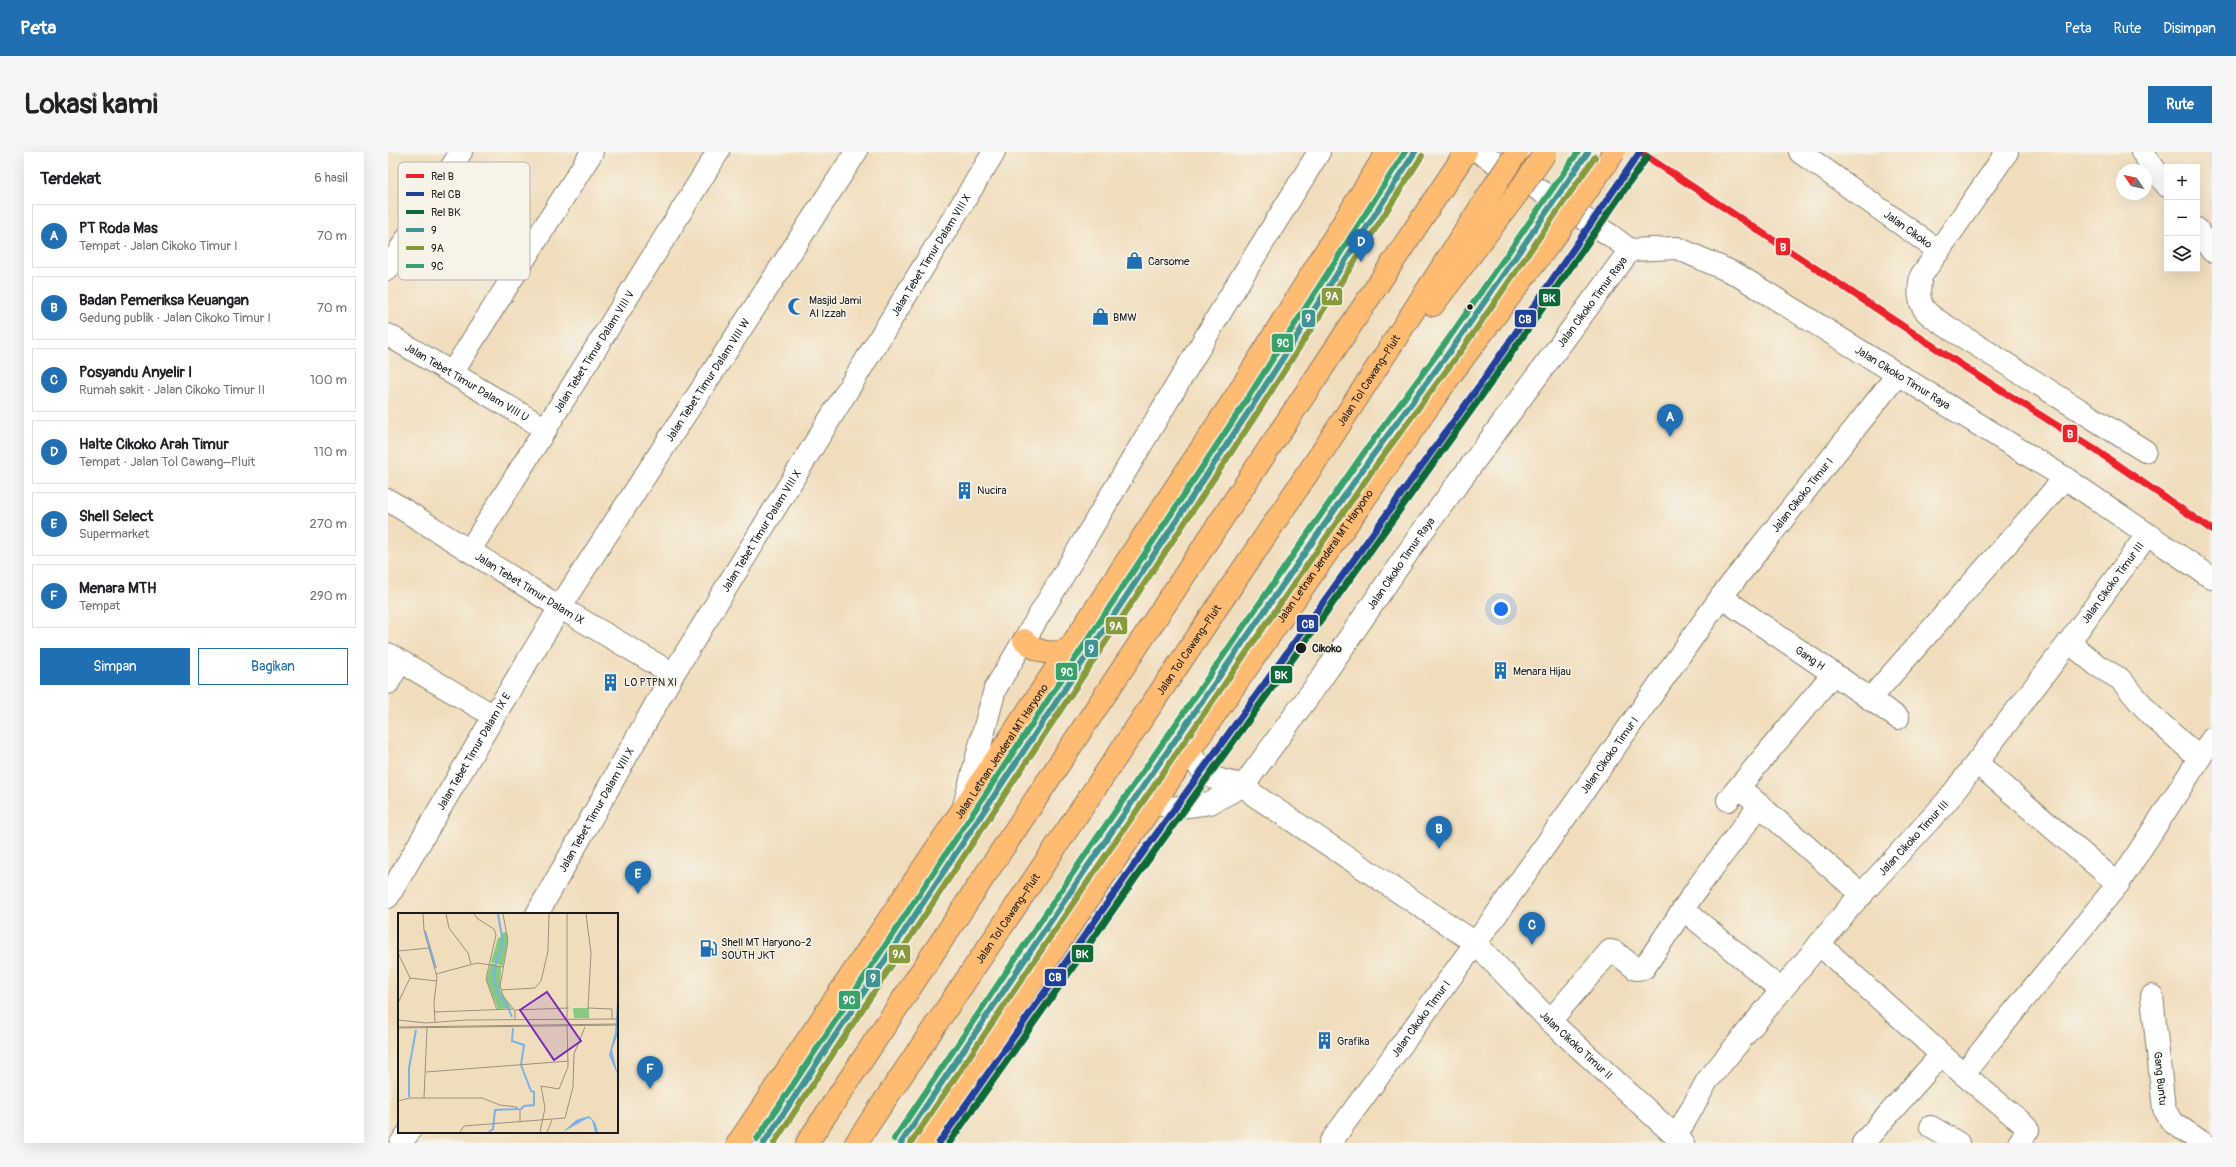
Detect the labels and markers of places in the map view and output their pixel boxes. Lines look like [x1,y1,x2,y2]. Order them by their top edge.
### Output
pin: D [1348,229,1374,262]
shop icon: Carsome [1125,251,1145,271]
place label: Carsome [1148,255,1190,268]
place label: Masjid Jami Al Izzah [809,294,861,320]
mosque icon: Masjid Jami Al Izzah [786,296,806,316]
unlabelled marker [1465,302,1475,312]
shop icon: BMW [1090,307,1110,327]
place label: BMW [1113,311,1137,324]
pin: A [1657,404,1683,437]
building icon: Nucira [954,480,974,500]
place label: Nucira [977,484,1007,497]
marker: Cikoko [1294,641,1308,655]
place label: Cikoko [1312,642,1342,655]
building icon: Menara Hijau [1490,661,1510,681]
place label: Menara Hijau [1513,665,1571,678]
building icon: LO PTPN XI [601,672,621,692]
place label: LO PTPN XI [624,676,677,689]
pin: B [1426,816,1452,849]
pin: E [625,861,651,894]
pin: C [1519,912,1545,945]
place label: Shell MT Haryono-2 SOUTH JKT [721,936,812,962]
fuel station icon: Shell MT Haryono-2 SOUTH JKT [698,938,718,958]
building icon: Grafika [1314,1031,1334,1051]
place label: Grafika [1337,1035,1369,1048]
pin: F [637,1056,663,1089]

